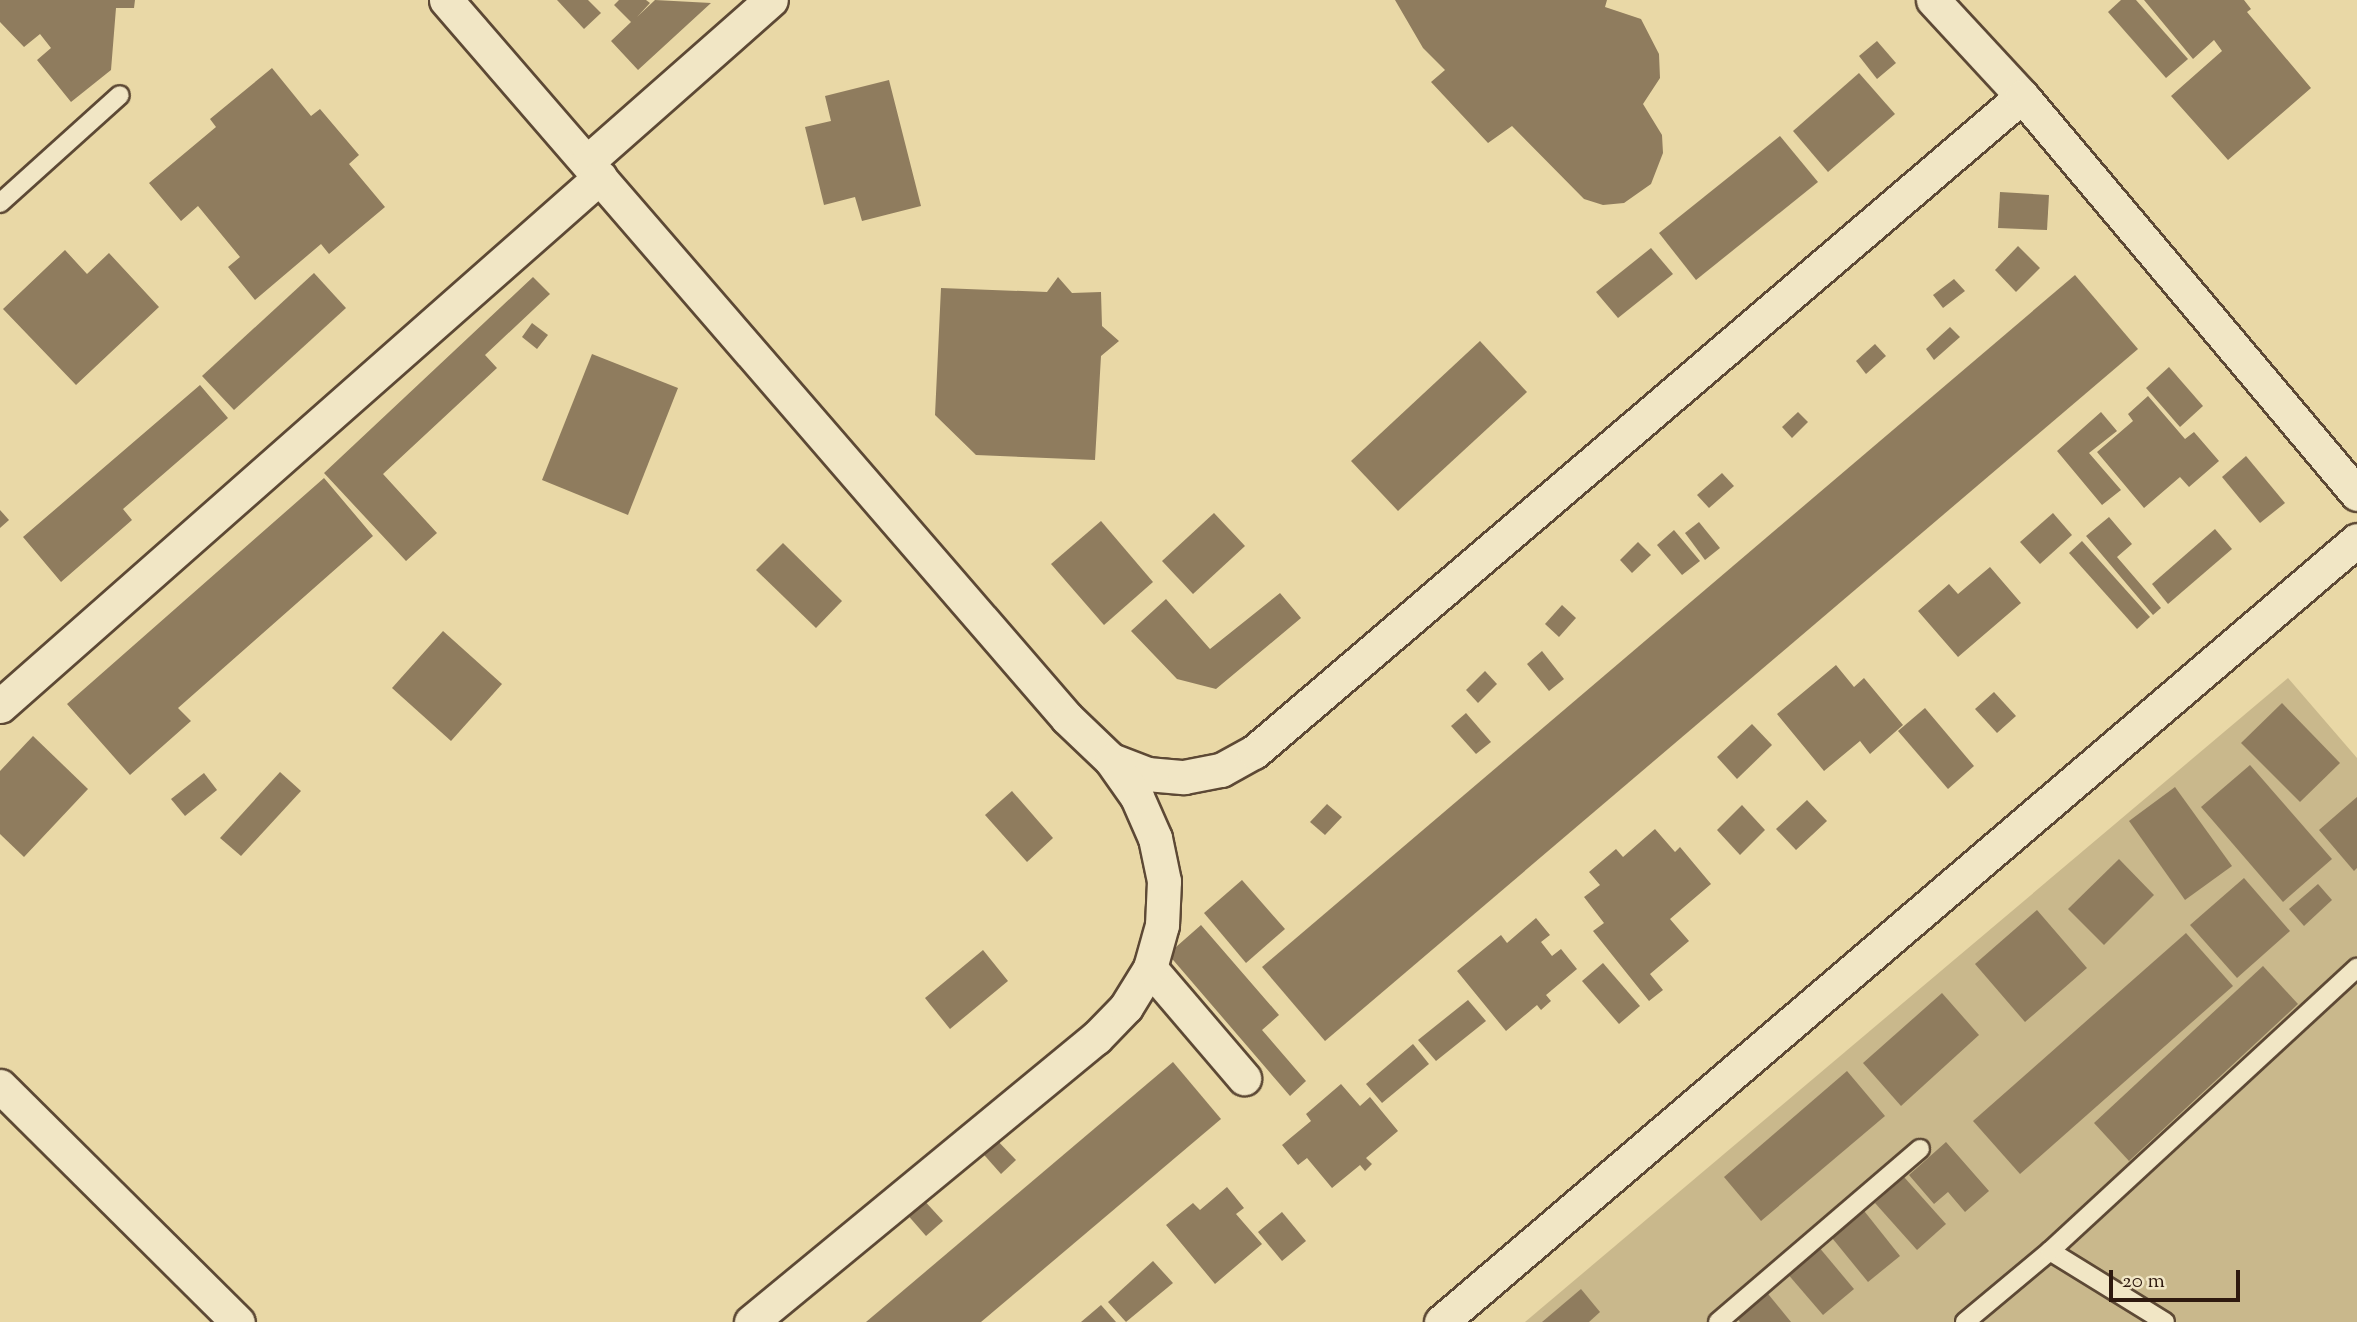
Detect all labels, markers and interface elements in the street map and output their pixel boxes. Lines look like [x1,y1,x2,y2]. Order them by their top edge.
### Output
scale bar [2112,1256,2243,1300]
text: 20 m [2122,1267,2165,1297]

